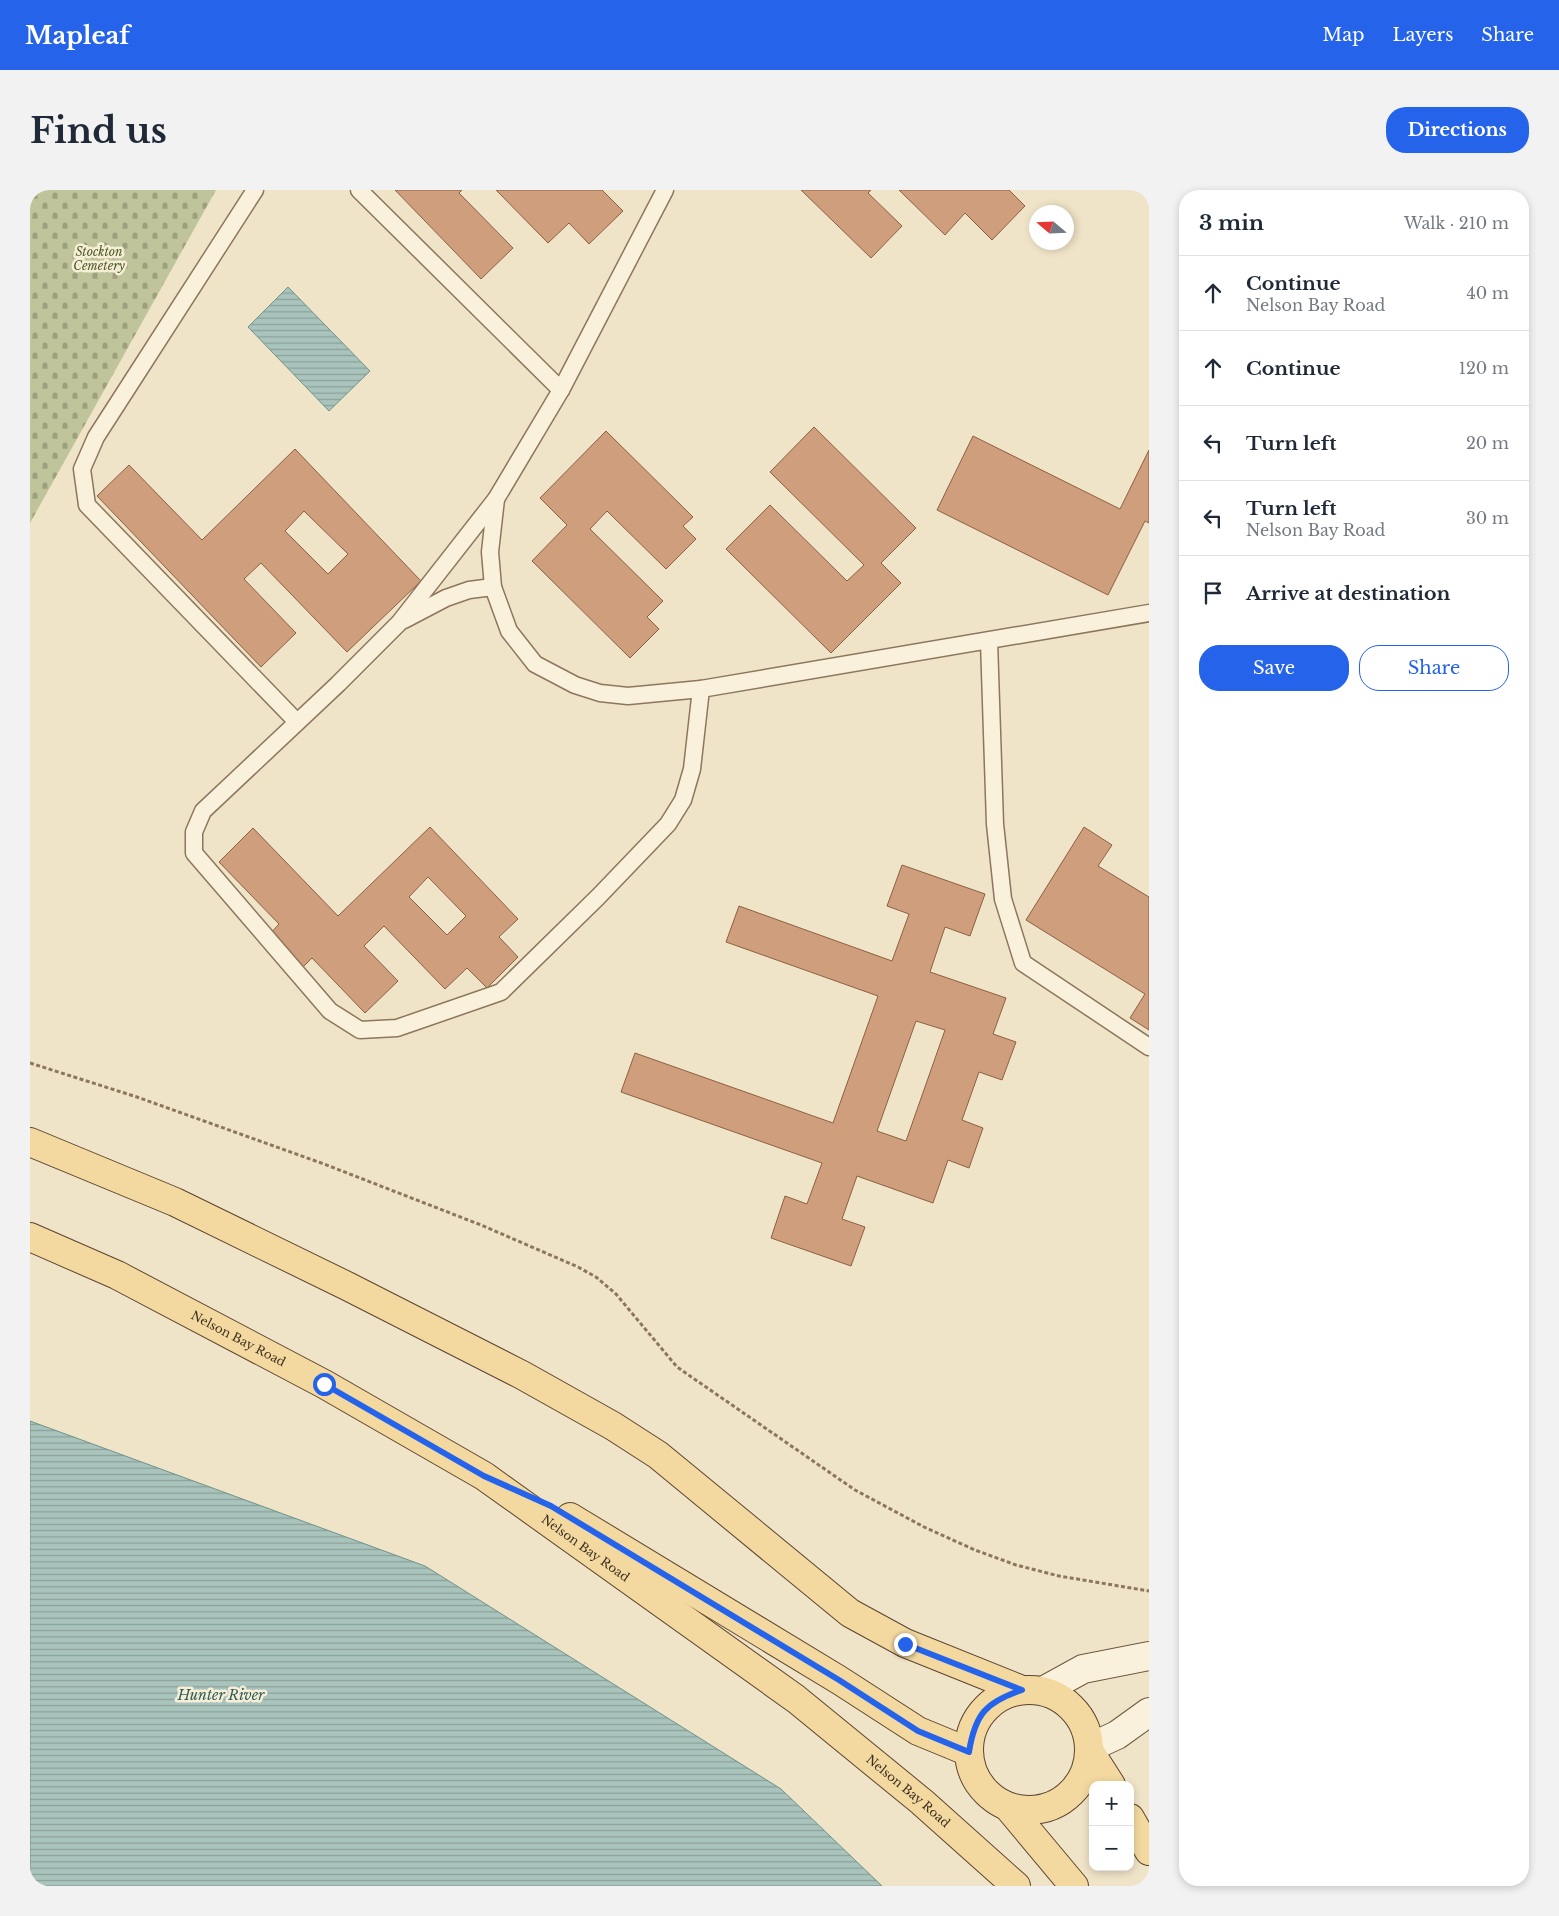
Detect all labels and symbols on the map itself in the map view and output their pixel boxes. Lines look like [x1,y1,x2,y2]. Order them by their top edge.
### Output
north arrow [1029,205,1074,250]
park label: Stockton Cemetery [73,244,126,273]
street label: Nelson Bay Road [189,1307,288,1369]
route start [313,1373,336,1396]
street label: Nelson Bay Road [539,1511,633,1585]
route end [894,1633,917,1656]
water label: Hunter River [177,1686,265,1704]
street label: Nelson Bay Road [863,1751,953,1830]

